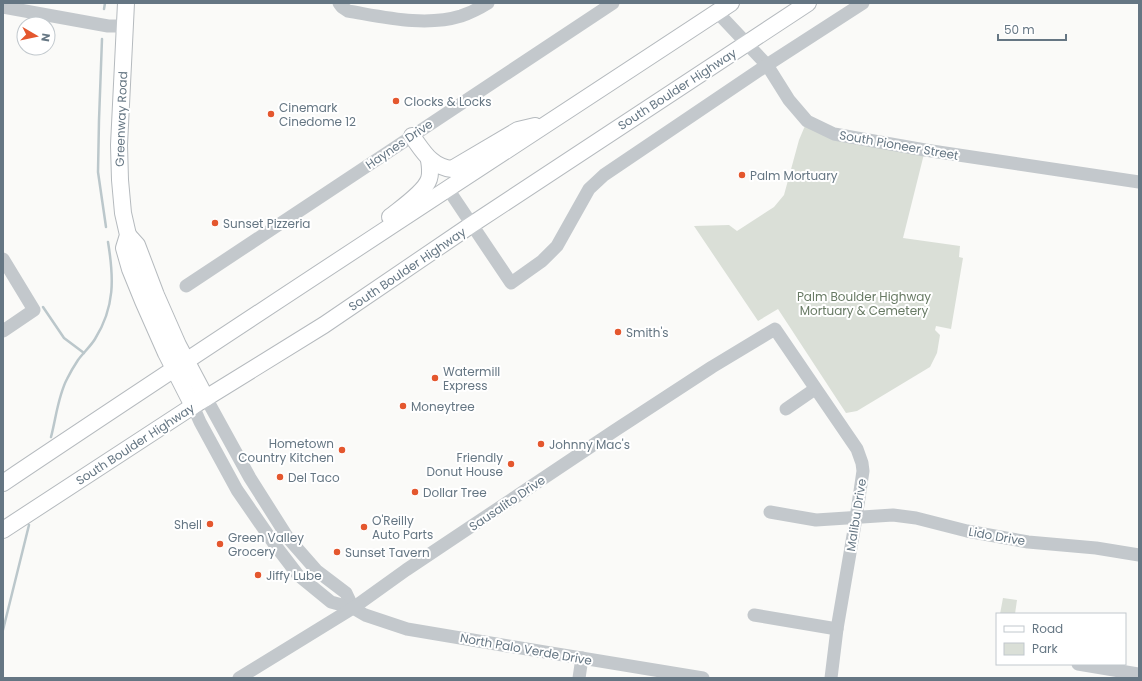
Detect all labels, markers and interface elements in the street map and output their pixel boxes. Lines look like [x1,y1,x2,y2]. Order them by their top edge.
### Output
north arrow [16,16,56,56]
scale bar [998,16,1066,42]
text: 50 m [1004,21,1035,38]
text: N [37,32,54,43]
street label: South Boulder Highway [614,44,740,134]
street label: Greenway Road [111,71,131,167]
place label: Clocks & Locks [404,93,492,110]
marker: Clocks & Locks [391,96,401,106]
place label: Cinemark Cinedome 12 [279,99,356,130]
marker: Cinemark Cinedome 12 [266,109,276,119]
street label: Haynes Drive [362,115,436,173]
street label: South Pioneer Street [838,126,960,164]
place label: Palm Mortuary [750,167,838,184]
marker: Palm Mortuary [737,170,747,180]
place label: Sunset Pizzeria [223,215,310,232]
marker: Sunset Pizzeria [210,218,220,228]
street label: South Boulder Highway [345,223,469,315]
park label: Palm Boulder Highway Mortuary & Cemetery [797,288,931,319]
place label: Smith's [626,324,669,341]
marker: Smith's [613,327,623,337]
place label: Watermill Express [443,363,500,394]
marker: Watermill Express [430,373,440,383]
place label: Moneytree [411,398,475,415]
street label: South Boulder Highway [72,399,198,489]
marker: Moneytree [398,401,408,411]
place label: Hometown Country Kitchen [238,435,334,466]
place label: Johnny Mac's [549,436,630,453]
marker: Johnny Mac's [536,439,546,449]
marker: Hometown Country Kitchen [337,445,347,455]
place label: Friendly Donut House [427,449,503,480]
marker: Friendly Donut House [506,459,516,469]
place label: Del Taco [288,469,340,486]
street label: Sausalito Drive [466,471,548,535]
marker: Del Taco [275,472,285,482]
street label: Malibu Drive [842,477,870,553]
place label: Dollar Tree [423,484,487,501]
marker: Dollar Tree [410,487,420,497]
place label: O'Reilly Auto Parts [372,512,433,543]
place label: Shell [174,516,202,533]
marker: Shell [205,519,215,529]
marker: O'Reilly Auto Parts [359,522,369,532]
street label: Lido Drive [967,523,1027,549]
place label: Green Valley Grocery [228,529,304,560]
marker: Green Valley Grocery [215,539,225,549]
place label: Sunset Tavern [345,544,430,561]
marker: Sunset Tavern [332,547,342,557]
place label: Jiffy Lube [266,567,322,584]
marker: Jiffy Lube [253,570,263,580]
legend [996,613,1126,665]
text: Road [1032,620,1063,637]
street label: North Palo Verde Drive [459,629,593,669]
text: Park [1032,640,1059,657]

